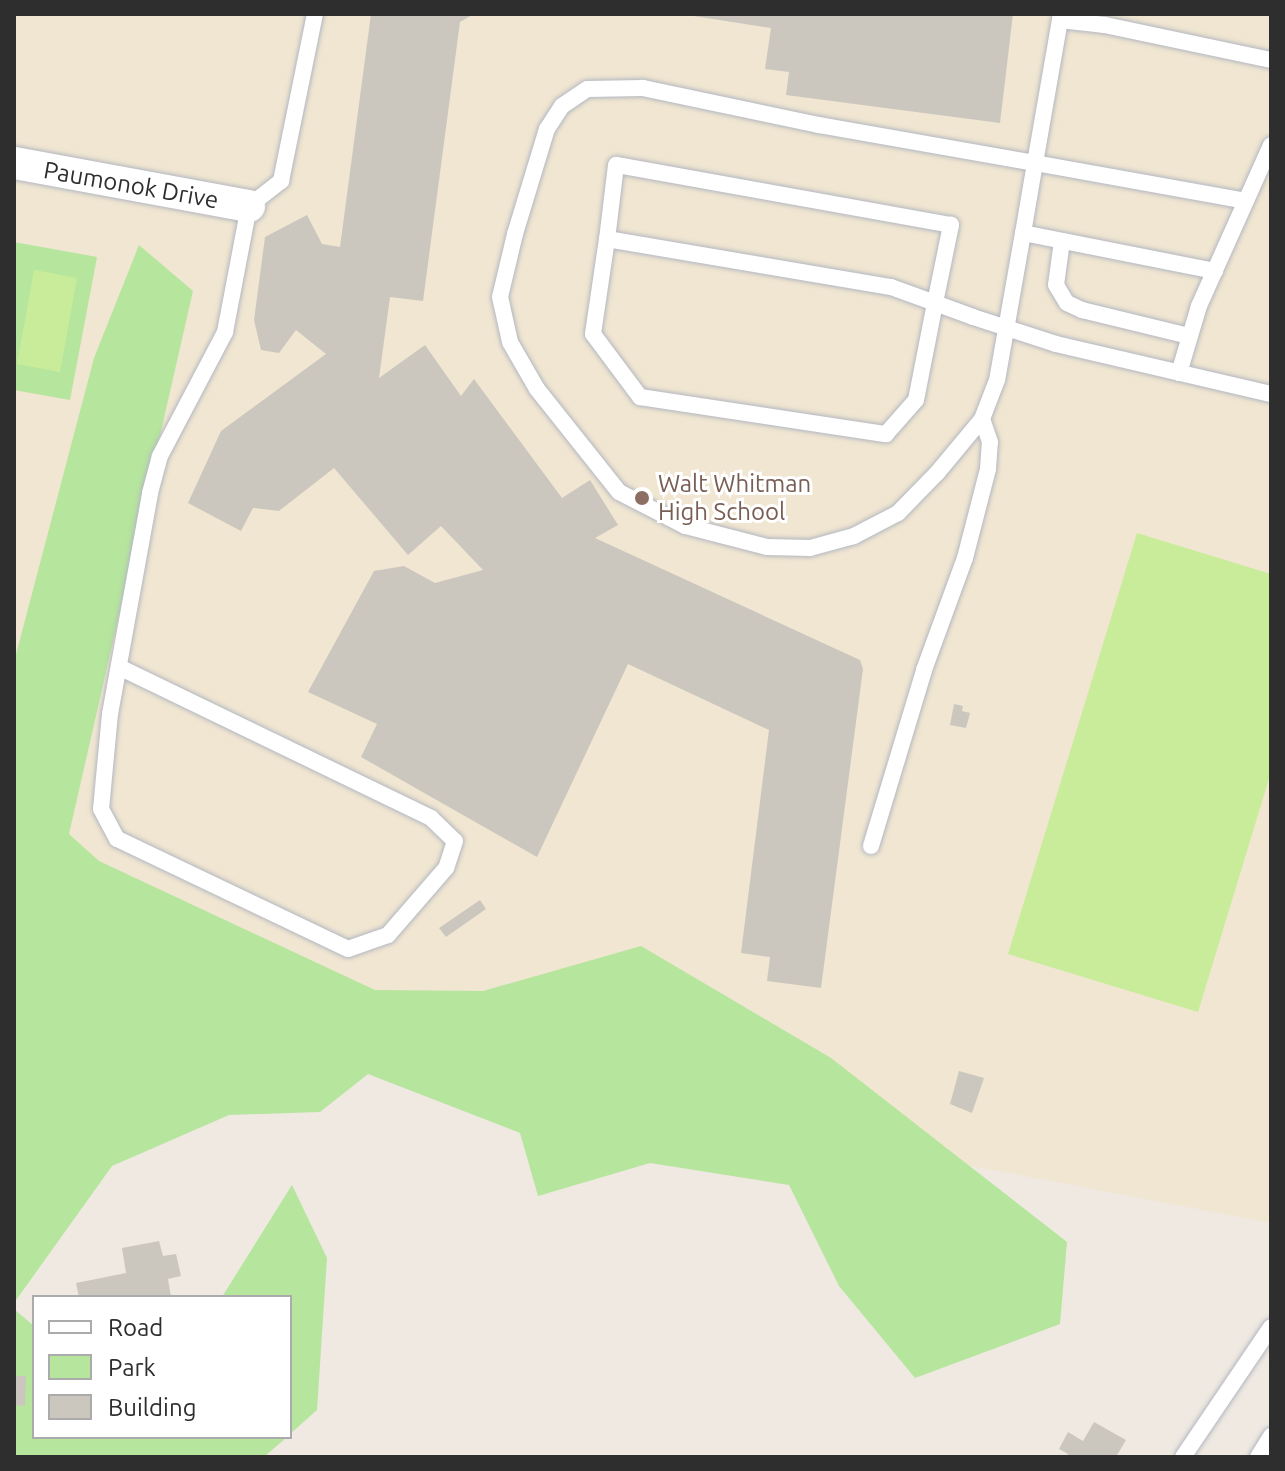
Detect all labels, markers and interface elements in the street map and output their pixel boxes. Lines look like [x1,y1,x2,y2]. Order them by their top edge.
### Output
street label: Paumonok Drive [41,155,221,215]
place label: Walt Whitman High School [658,470,811,526]
marker: Walt Whitman High School [633,489,651,507]
legend [32,1295,292,1439]
text: Road [108,1314,163,1341]
text: Park [108,1354,156,1381]
text: Building [108,1394,196,1421]

